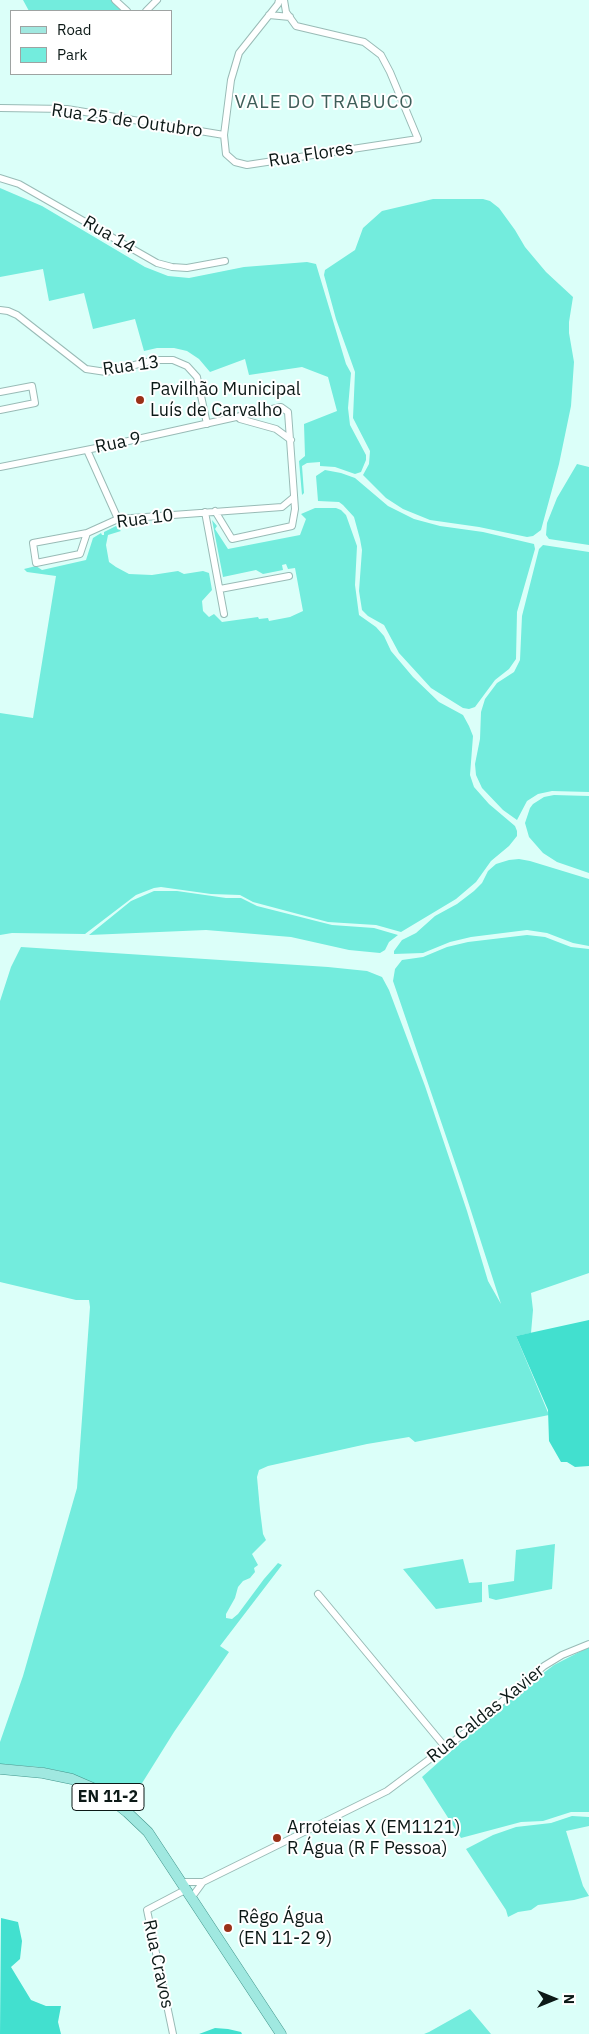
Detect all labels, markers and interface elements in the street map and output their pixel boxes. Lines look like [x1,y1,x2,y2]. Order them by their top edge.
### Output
legend [10,10,172,75]
text: Road [57,20,92,39]
text: Park [57,45,87,64]
district label: VALE DO TRABUCO [233,92,415,114]
street label: Rua 25 de Outubro [50,100,204,142]
street label: Rua Flores [267,138,355,172]
street label: Rua 14 [79,211,139,259]
street label: Rua 13 [101,351,161,381]
place label: Pavilhão Municipal Luís de Carvalho [150,379,301,422]
marker: Pavilhão Municipal Luís de Carvalho [134,394,146,406]
street label: Rua 9 [93,428,143,458]
street label: Rua 10 [115,505,175,533]
street label: Rua Caldas Xavier [423,1660,549,1768]
road number: EN 11-2 [72,1784,144,1810]
place label: Arroteias X (EM1121) R Água (R F Pessoa) [287,1817,461,1860]
marker: Arroteias X (EM1121) R Água (R F Pessoa) [271,1832,283,1844]
place label: Rêgo Água (EN 11-2 9) [238,1907,332,1950]
street label: Rua Cravos [138,1918,178,2010]
marker: Rêgo Água (EN 11-2 9) [222,1922,234,1934]
north arrow [529,1974,579,2024]
text: N [560,1994,578,2004]

